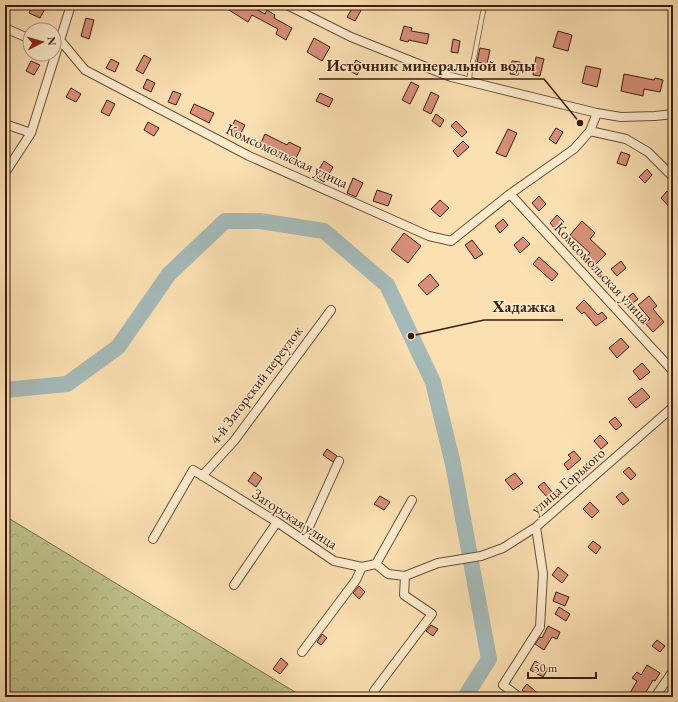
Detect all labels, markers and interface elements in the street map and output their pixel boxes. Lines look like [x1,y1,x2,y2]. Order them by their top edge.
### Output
north arrow [22,22,62,62]
text: N [45,36,59,46]
callout: Источник минеральной воды [319,51,544,79]
text: Источник минеральной воды [326,55,536,76]
street label: Комсомольская улица [223,119,351,192]
street label: Комсомольская улица [550,218,655,328]
callout: Хадажка [484,292,563,320]
text: Хадажка [492,296,556,317]
street label: 4-й Загорский переулок [205,322,306,448]
street label: улица Горького [527,443,609,518]
street label: Загорская улица [249,484,341,553]
scale bar [528,654,596,680]
text: 50 m [534,660,558,676]

